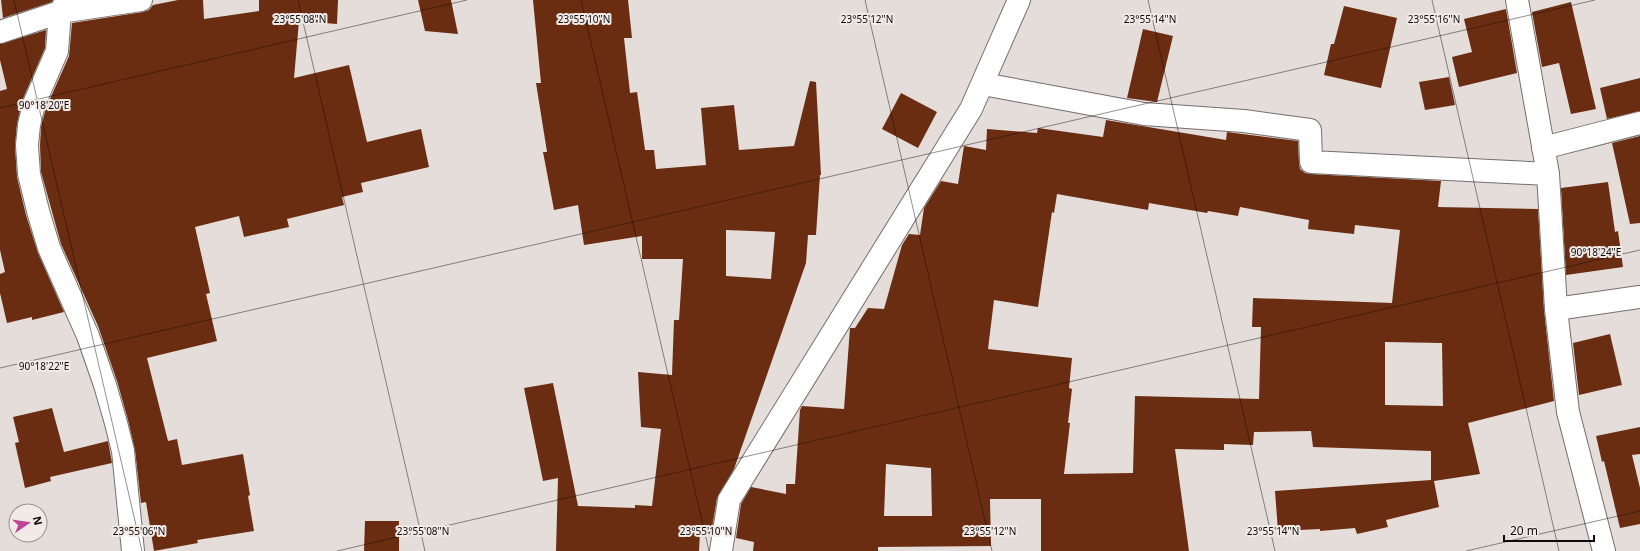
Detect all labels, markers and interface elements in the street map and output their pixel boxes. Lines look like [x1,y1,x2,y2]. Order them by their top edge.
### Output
text: 23°55'08"N [274,12,326,26]
text: 23°55'10"N [558,12,610,26]
text: 23°55'12"N [841,12,893,26]
text: 23°55'14"N [1124,12,1176,26]
text: 23°55'16"N [1408,12,1460,26]
text: 90°18'20"E [19,98,69,112]
text: 90°18'24"E [1571,245,1621,259]
text: 90°18'22"E [19,359,69,373]
north arrow [8,503,48,543]
text: N [30,515,47,527]
scale bar [1504,517,1594,543]
text: 20 m [1510,522,1538,539]
text: 23°55'06"N [113,524,165,538]
text: 23°55'08"N [397,524,449,538]
text: 23°55'10"N [680,524,732,538]
text: 23°55'12"N [964,524,1016,538]
text: 23°55'14"N [1247,524,1299,538]

